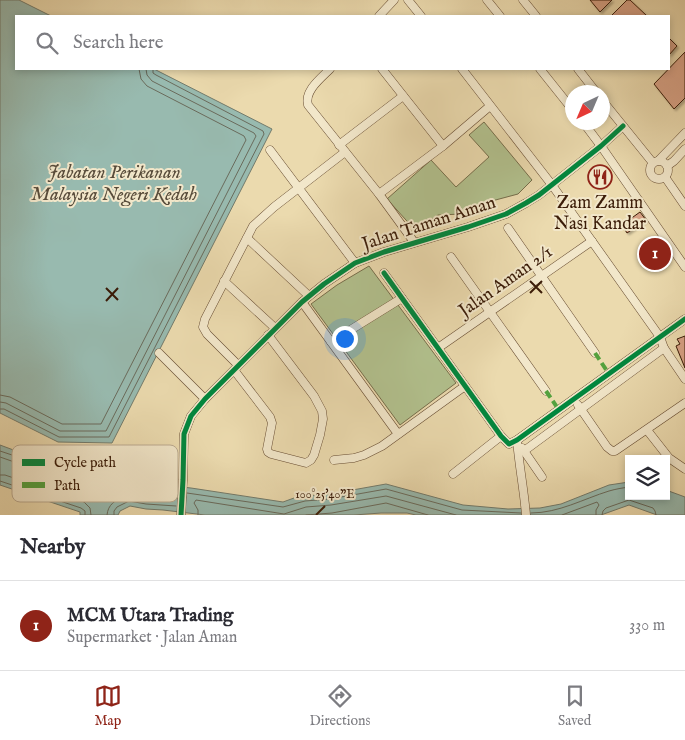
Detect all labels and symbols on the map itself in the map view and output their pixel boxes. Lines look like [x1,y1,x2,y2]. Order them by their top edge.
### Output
north arrow [565,85,610,130]
water label: Jabatan Perikanan Malaysia Negeri Kedah [31,161,197,207]
restaurant icon: Zam Zamm Nasi Kandar [587,164,613,190]
street label: Jalan Taman Aman [357,191,499,257]
place label: Zam Zamm Nasi Kandar [554,192,647,236]
pin: 1 [639,235,671,273]
street label: Jalan Aman 2/1 [453,241,557,324]
your location [332,326,358,352]
legend [12,445,178,502]
text: Cycle path [54,454,116,472]
text: Path [54,477,81,495]
text: 100°25'40"E [295,487,355,502]

